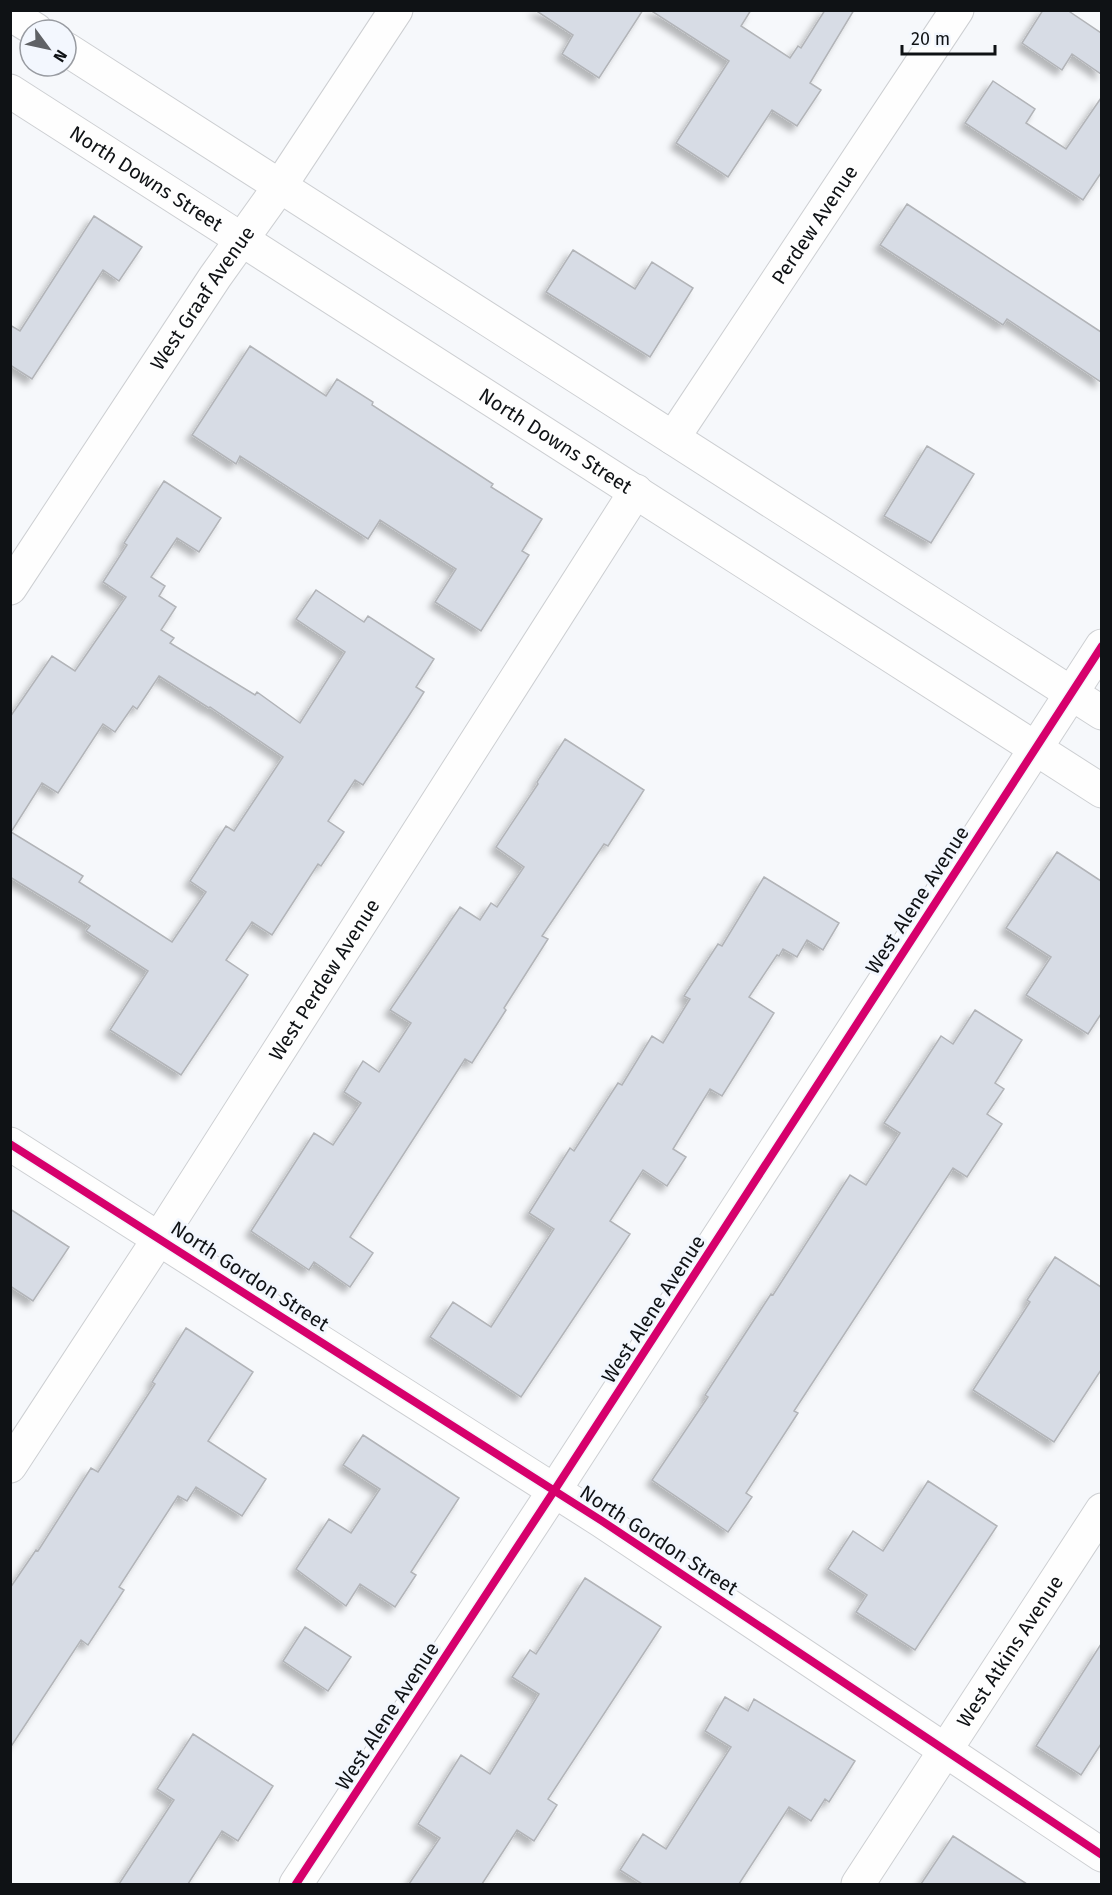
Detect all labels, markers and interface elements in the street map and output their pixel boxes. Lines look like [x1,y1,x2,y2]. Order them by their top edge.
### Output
north arrow [18,18,78,78]
scale bar [902,18,995,56]
text: 20 m [911,28,950,50]
text: N [49,46,71,66]
street label: North Downs Street [65,121,228,237]
street label: Perdew Avenue [766,161,863,289]
street label: West Graaf Avenue [145,221,260,375]
street label: North Downs Street [475,383,637,499]
street label: West Alene Avenue [860,822,974,978]
street label: West Perdew Avenue [264,894,385,1065]
street label: North Gordon Street [166,1216,334,1336]
street label: West Alene Avenue [596,1231,710,1387]
street label: North Gordon Street [575,1480,743,1600]
street label: West Atkins Avenue [952,1571,1068,1732]
street label: West Alene Avenue [330,1638,444,1794]

